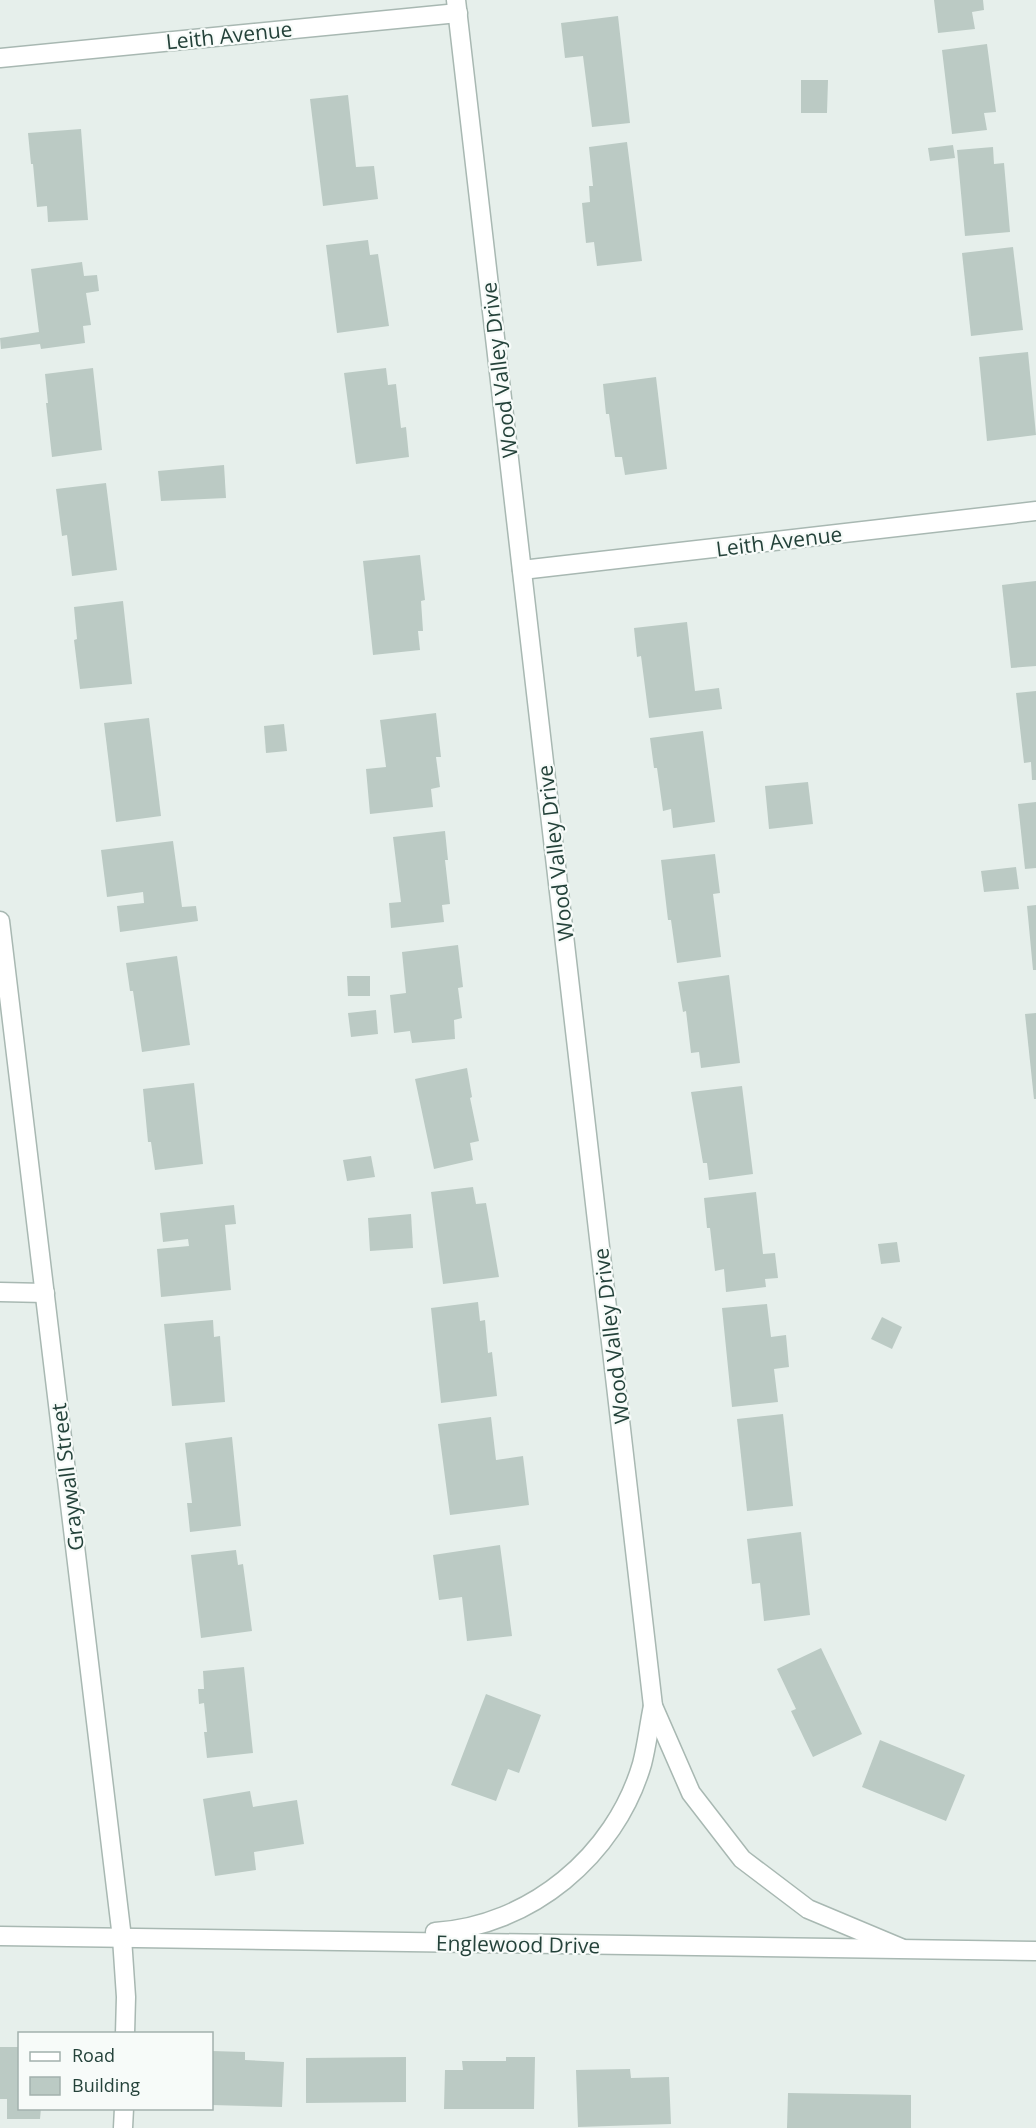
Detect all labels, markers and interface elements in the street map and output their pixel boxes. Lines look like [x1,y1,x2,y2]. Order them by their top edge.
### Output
street label: Leith Avenue [164,14,294,56]
street label: Wood Valley Drive [474,280,524,460]
street label: Leith Avenue [714,519,844,563]
street label: Wood Valley Drive [530,763,580,943]
street label: Wood Valley Drive [586,1246,636,1426]
street label: Graywall Street [44,1401,90,1553]
street label: Englewood Drive [436,1929,600,1959]
legend [18,2032,213,2110]
text: Road [72,2043,115,2067]
text: Building [72,2073,140,2097]

